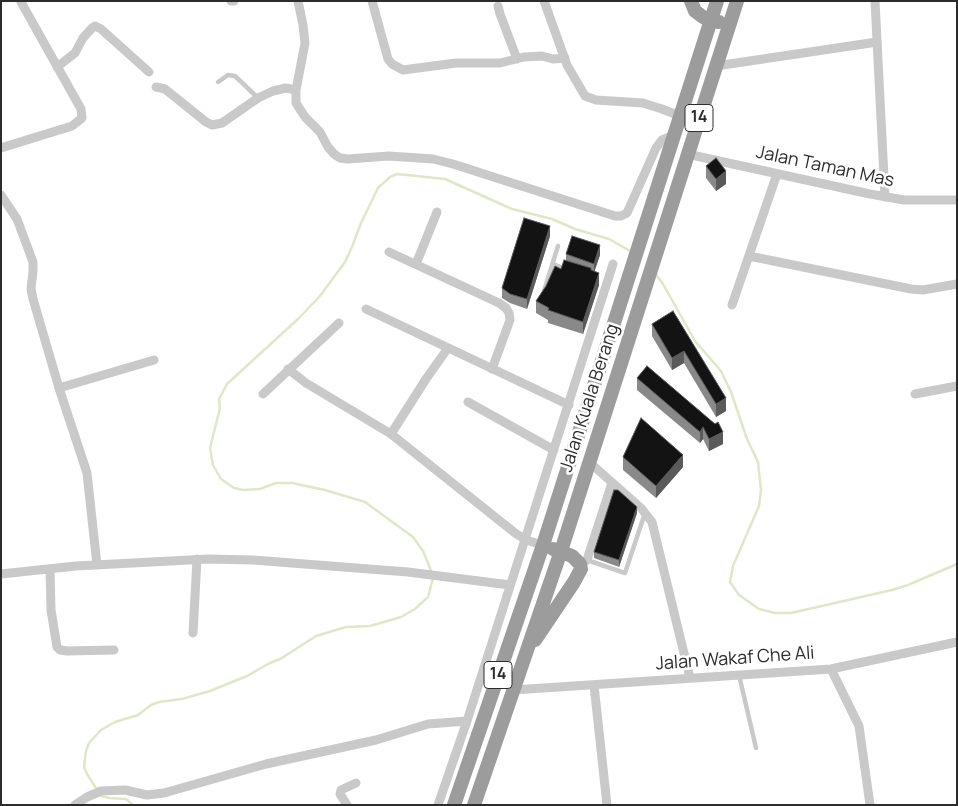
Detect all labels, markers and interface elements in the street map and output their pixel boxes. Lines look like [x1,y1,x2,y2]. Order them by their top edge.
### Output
road number: 14 [685,105,713,132]
street label: Jalan Taman Mas [754,142,896,192]
street label: Jalan Kuala Berang [556,321,624,475]
street label: Jalan Wakaf Che Ali [655,643,815,675]
road number: 14 [484,662,512,688]

